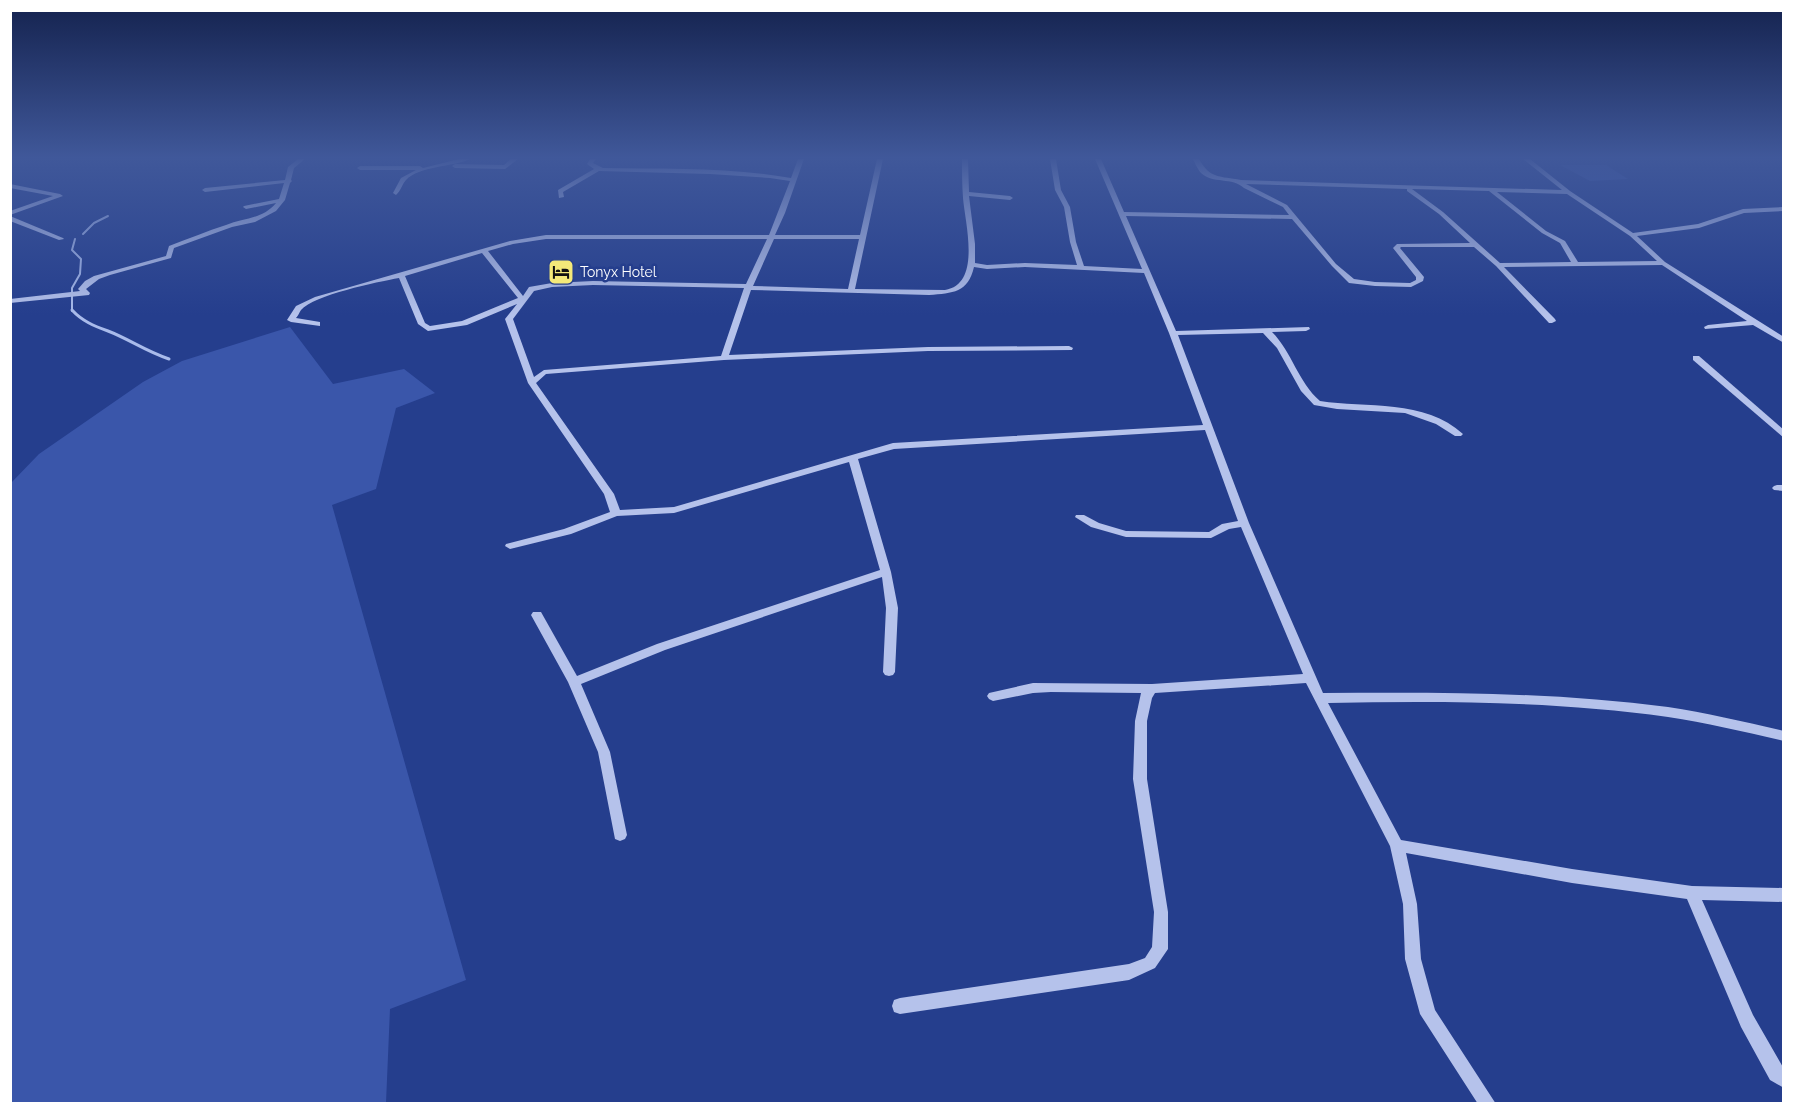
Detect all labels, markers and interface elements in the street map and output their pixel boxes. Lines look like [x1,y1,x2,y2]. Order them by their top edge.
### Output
hotel icon: Tonyx Hotel [546,257,576,287]
place label: Tonyx Hotel [580,264,657,280]

